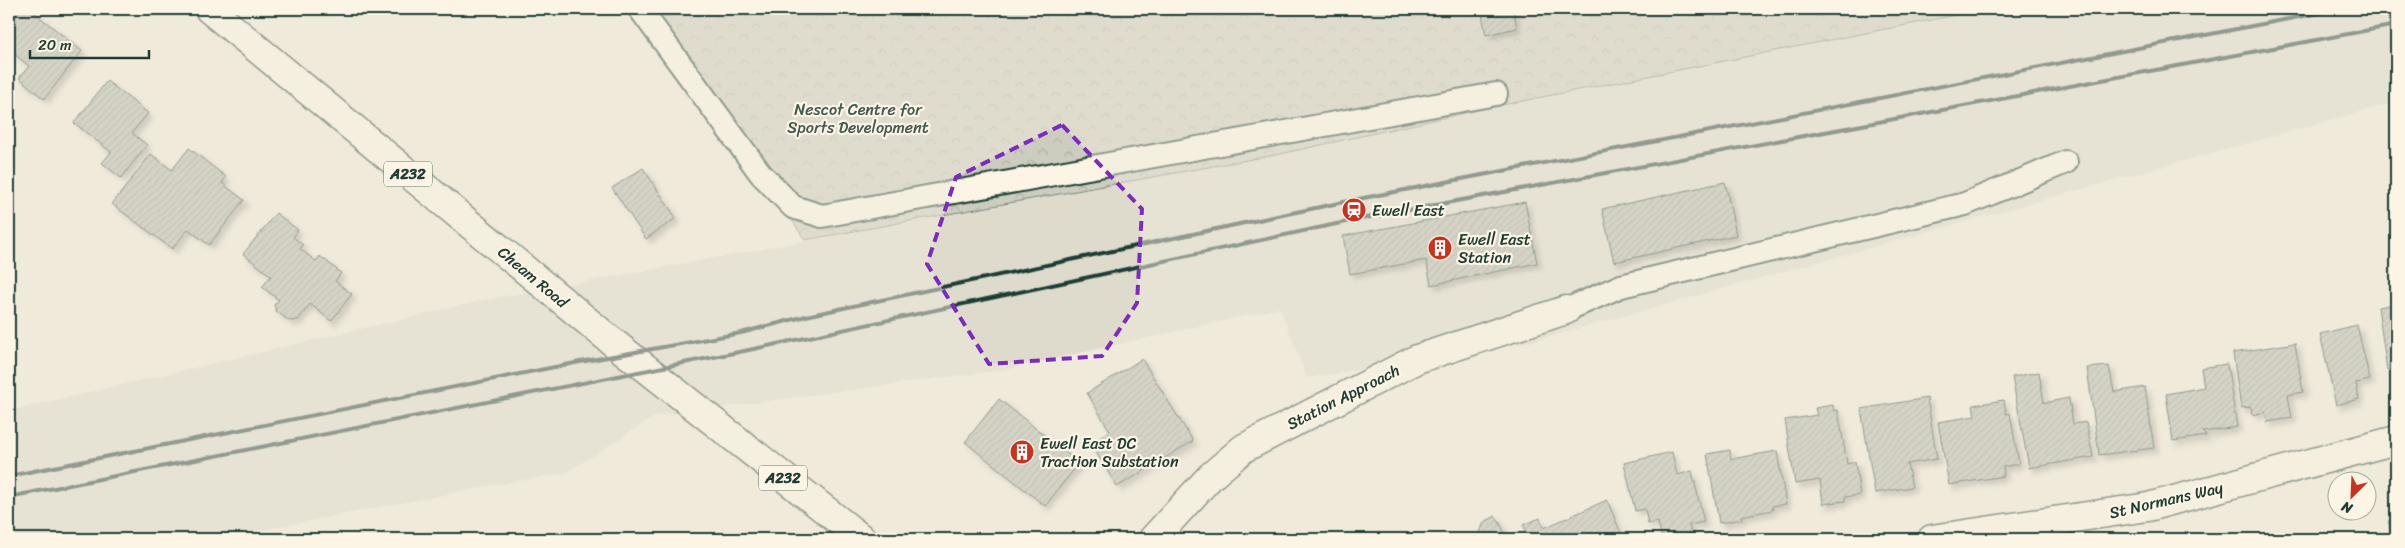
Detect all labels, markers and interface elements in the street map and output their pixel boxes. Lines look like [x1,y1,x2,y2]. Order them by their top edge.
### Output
scale bar [30,28,149,60]
text: 20 m [38,32,72,58]
park label: Nescot Centre for Sports Development [787,95,929,142]
road number: A232 [384,162,432,186]
place label: Ewell East [1372,196,1445,225]
station icon: Ewell East [1341,197,1367,223]
place label: Ewell East Station [1458,225,1531,272]
building icon: Ewell East Station [1427,235,1453,261]
street label: Cheam Road [491,239,576,316]
street label: Station Approach [1281,356,1405,438]
place label: Ewell East DC Traction Substation [1040,429,1179,476]
building icon: Ewell East DC Traction Substation [1009,439,1035,465]
road number: A232 [759,466,807,490]
north arrow [2328,470,2378,520]
street label: St Normans Way [2106,473,2227,527]
text: N [2337,494,2357,521]

